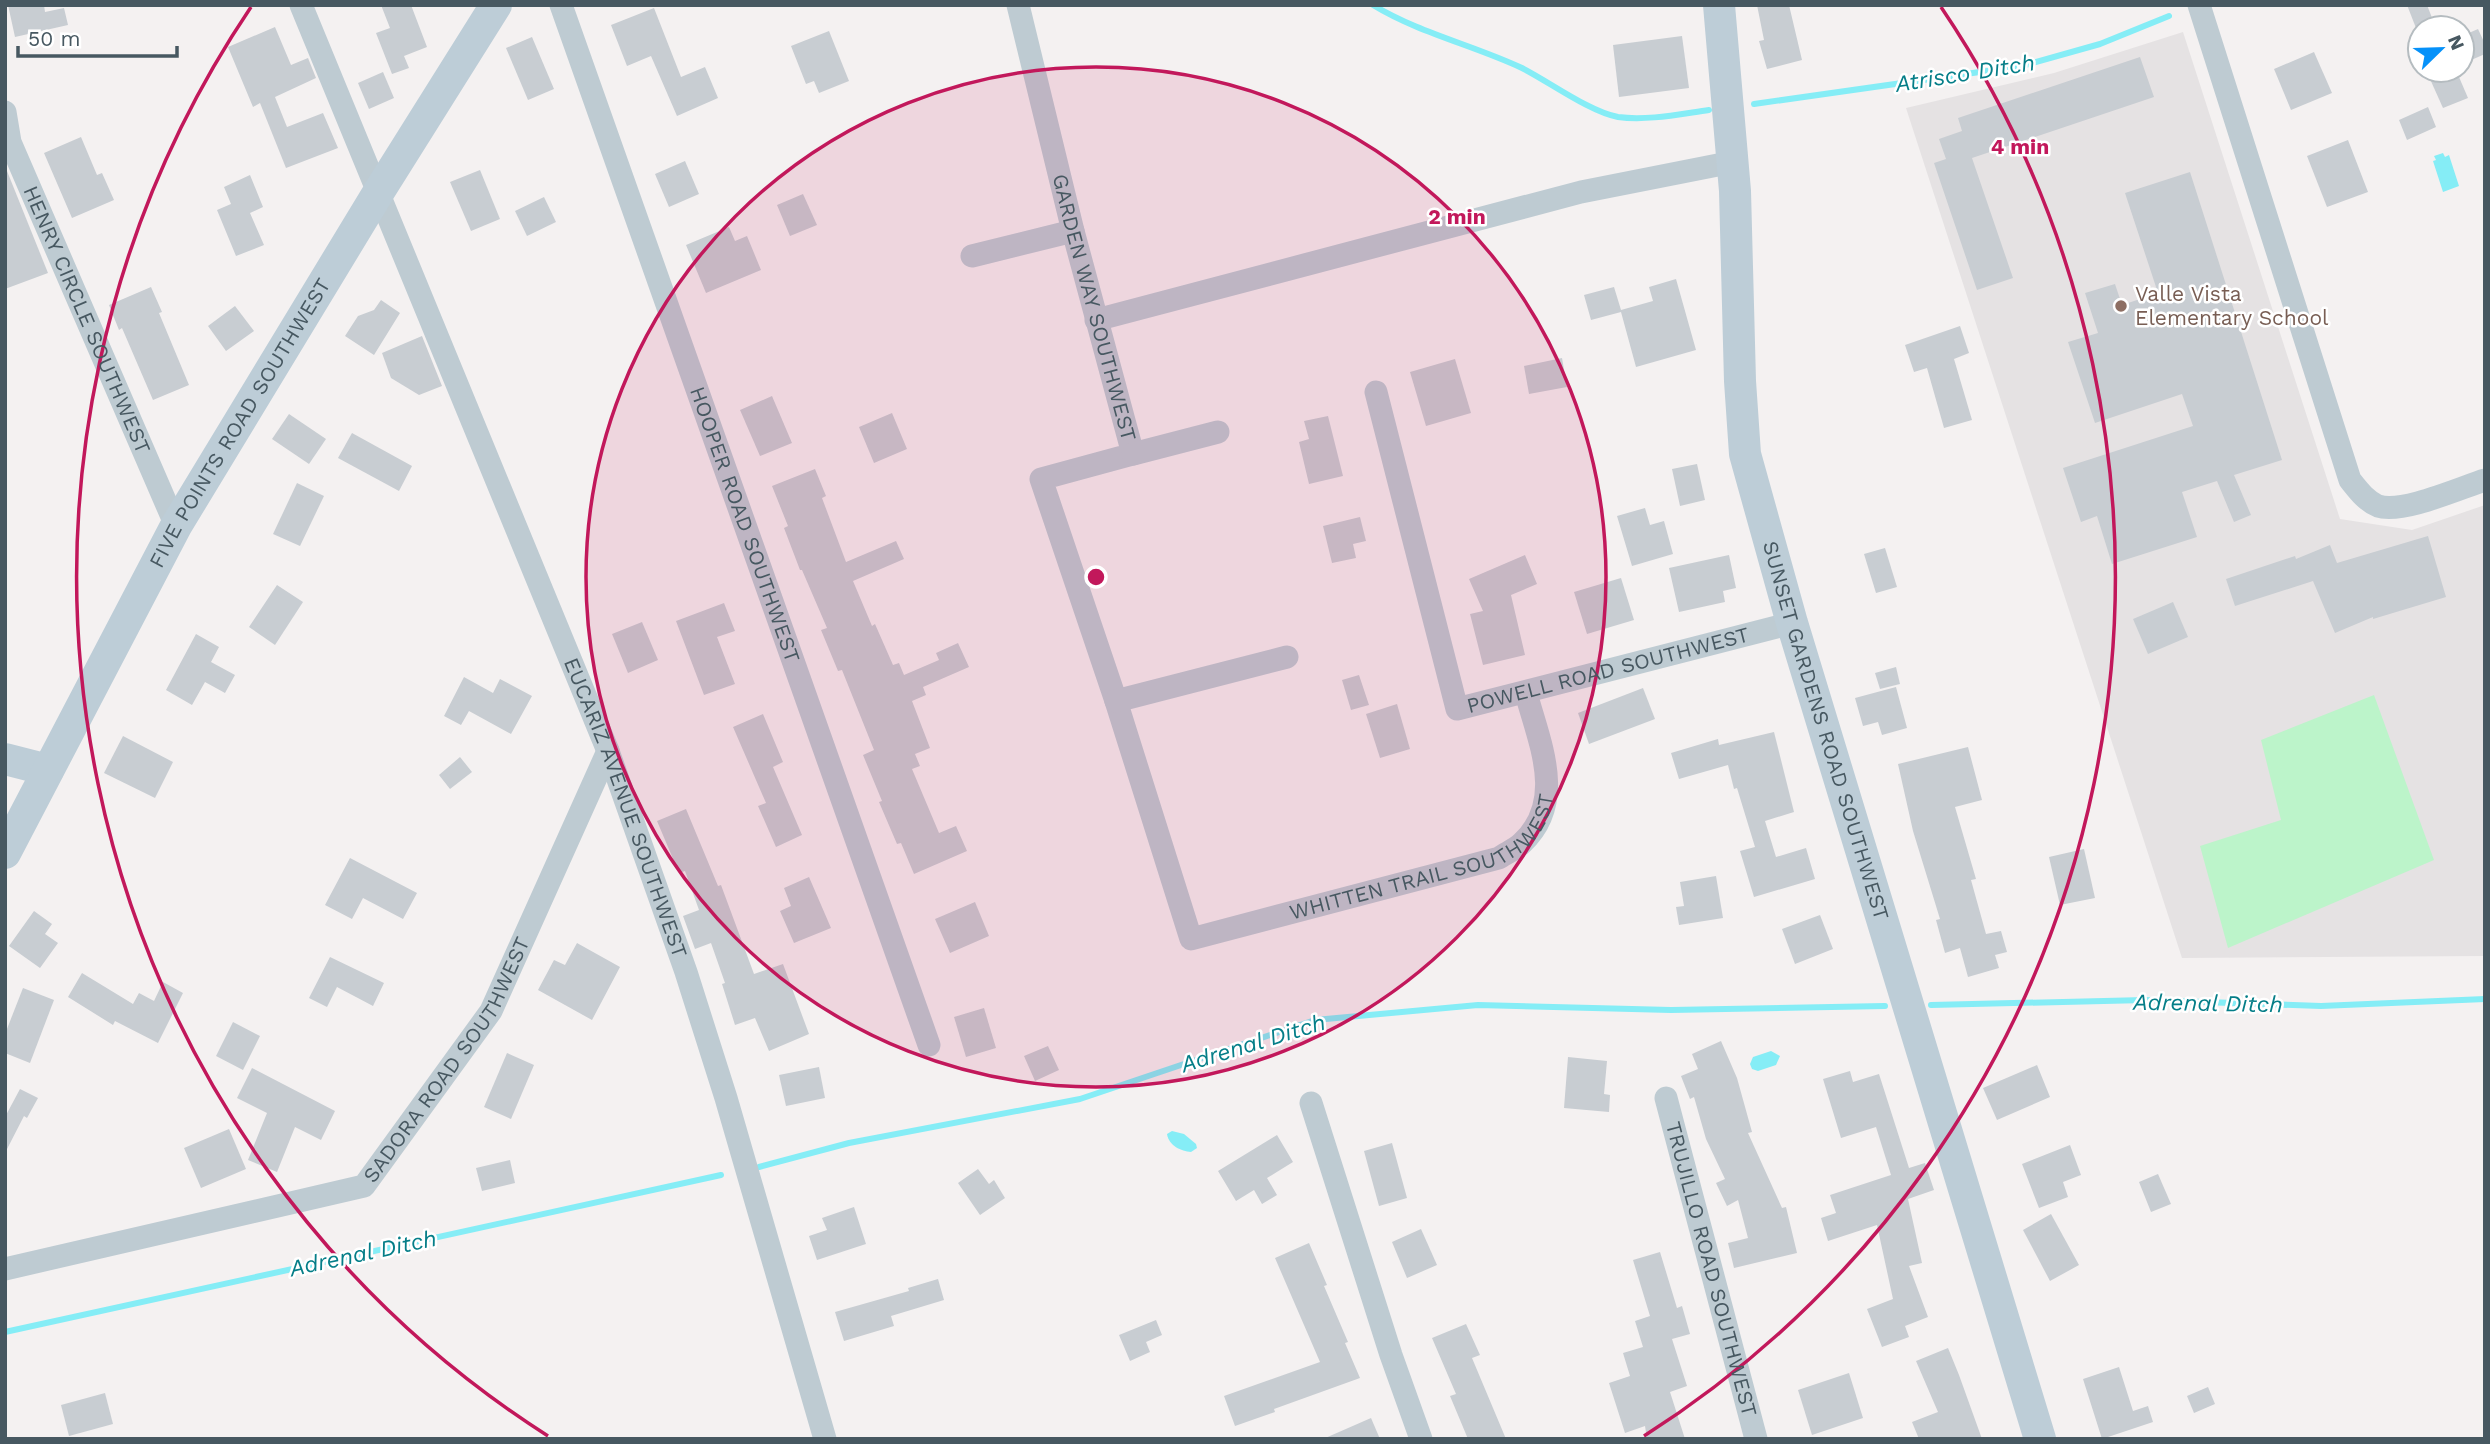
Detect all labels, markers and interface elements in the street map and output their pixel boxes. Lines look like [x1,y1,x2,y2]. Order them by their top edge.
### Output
scale bar [18,14,177,58]
north arrow [2406,14,2476,84]
text: 50 m [28,26,80,51]
text: N [2443,32,2470,54]
water label: Atrisco Ditch [1892,49,2037,98]
text: 4 min [1991,134,2049,159]
street label: GARDEN WAY SOUTHWEST [1048,171,1142,444]
street label: HENRY CIRCLE SOUTHWEST [18,182,156,458]
text: 2 min [1428,204,1486,229]
street label: FIVE POINTS ROAD SOUTHWEST [143,273,335,572]
place label: Valle Vista Elementary School [2135,281,2329,330]
marker: Valle Vista Elementary School [2113,298,2129,314]
street label: HOOPER ROAD SOUTHWEST [685,383,806,666]
street label: SUNSET GARDENS ROAD SOUTHWEST [1758,538,1895,923]
centre of rings [1084,565,1108,589]
street label: POWELL ROAD SOUTHWEST [1464,621,1752,718]
street label: EUCARIZ AVENUE SOUTHWEST [559,654,693,961]
street label: WHITTEN TRAIL SOUTHWEST [1287,791,1558,925]
street label: SADORA ROAD SOUTHWEST [358,933,535,1187]
water label: Adrenal Ditch [2132,989,2283,1018]
water label: Adrenal Ditch [1177,1009,1329,1079]
street label: TRUJILLO ROAD SOUTHWEST [1661,1119,1763,1419]
water label: Adrenal Ditch [286,1225,439,1282]

